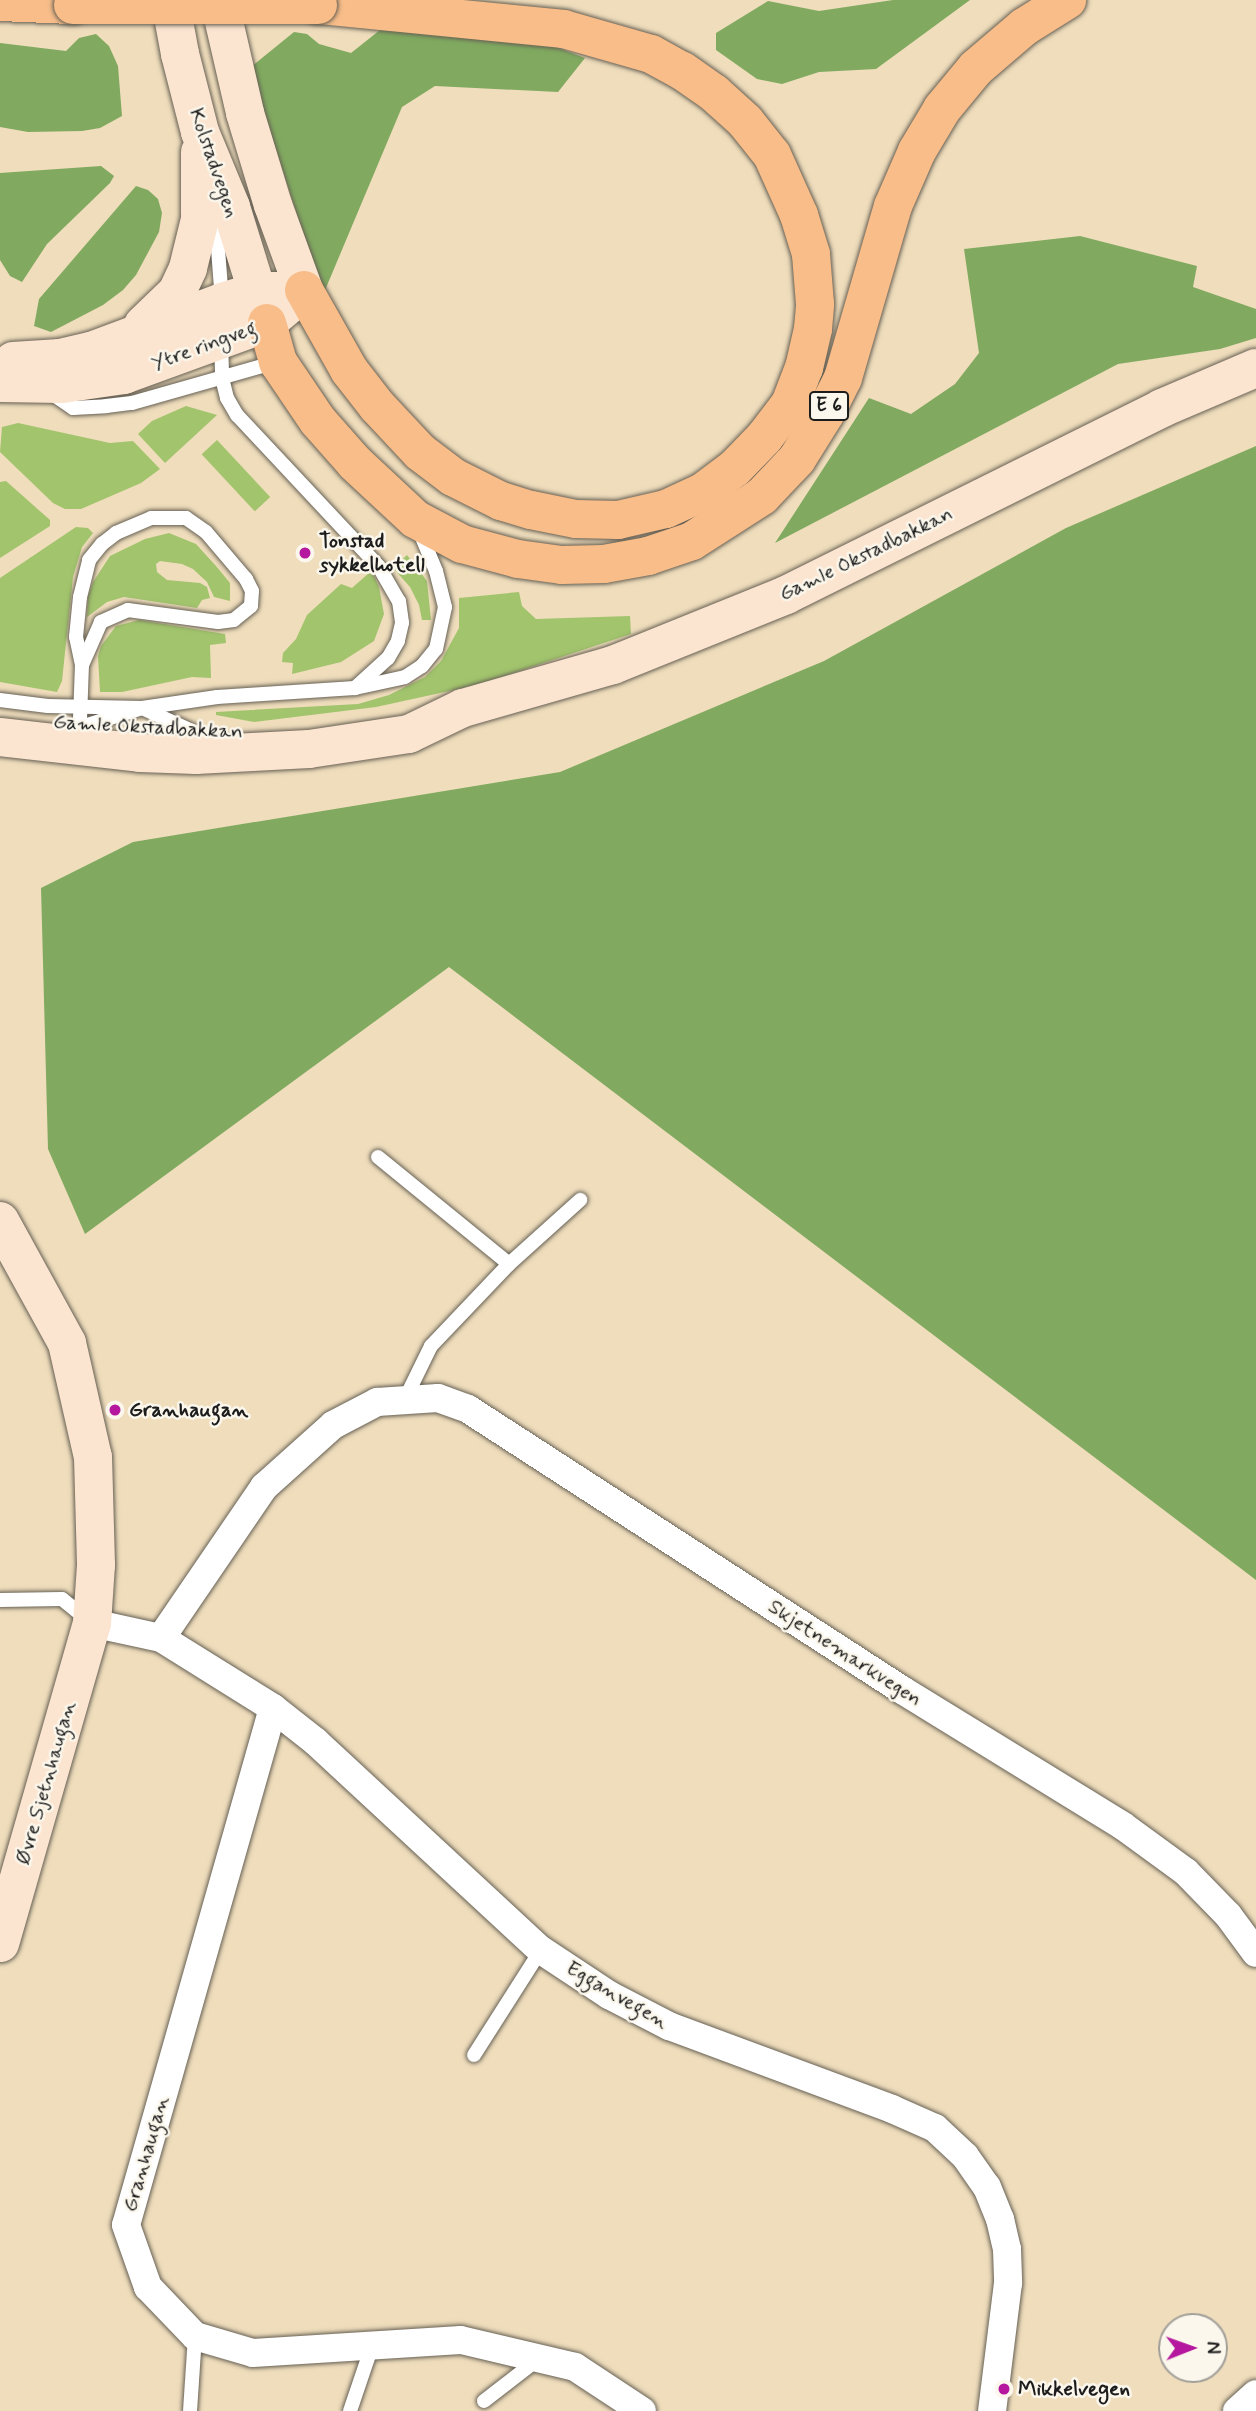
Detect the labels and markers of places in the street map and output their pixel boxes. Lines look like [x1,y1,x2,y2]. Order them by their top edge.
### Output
place label: Tonstad sykkelhotell [319,528,425,578]
marker: Tonstad sykkelhotell [297,545,313,561]
place label: Granhaugan [129,1397,248,1423]
marker: Granhaugan [107,1402,123,1418]
place label: Mikkelvegen [1018,2376,1130,2402]
marker: Mikkelvegen [996,2381,1012,2397]

